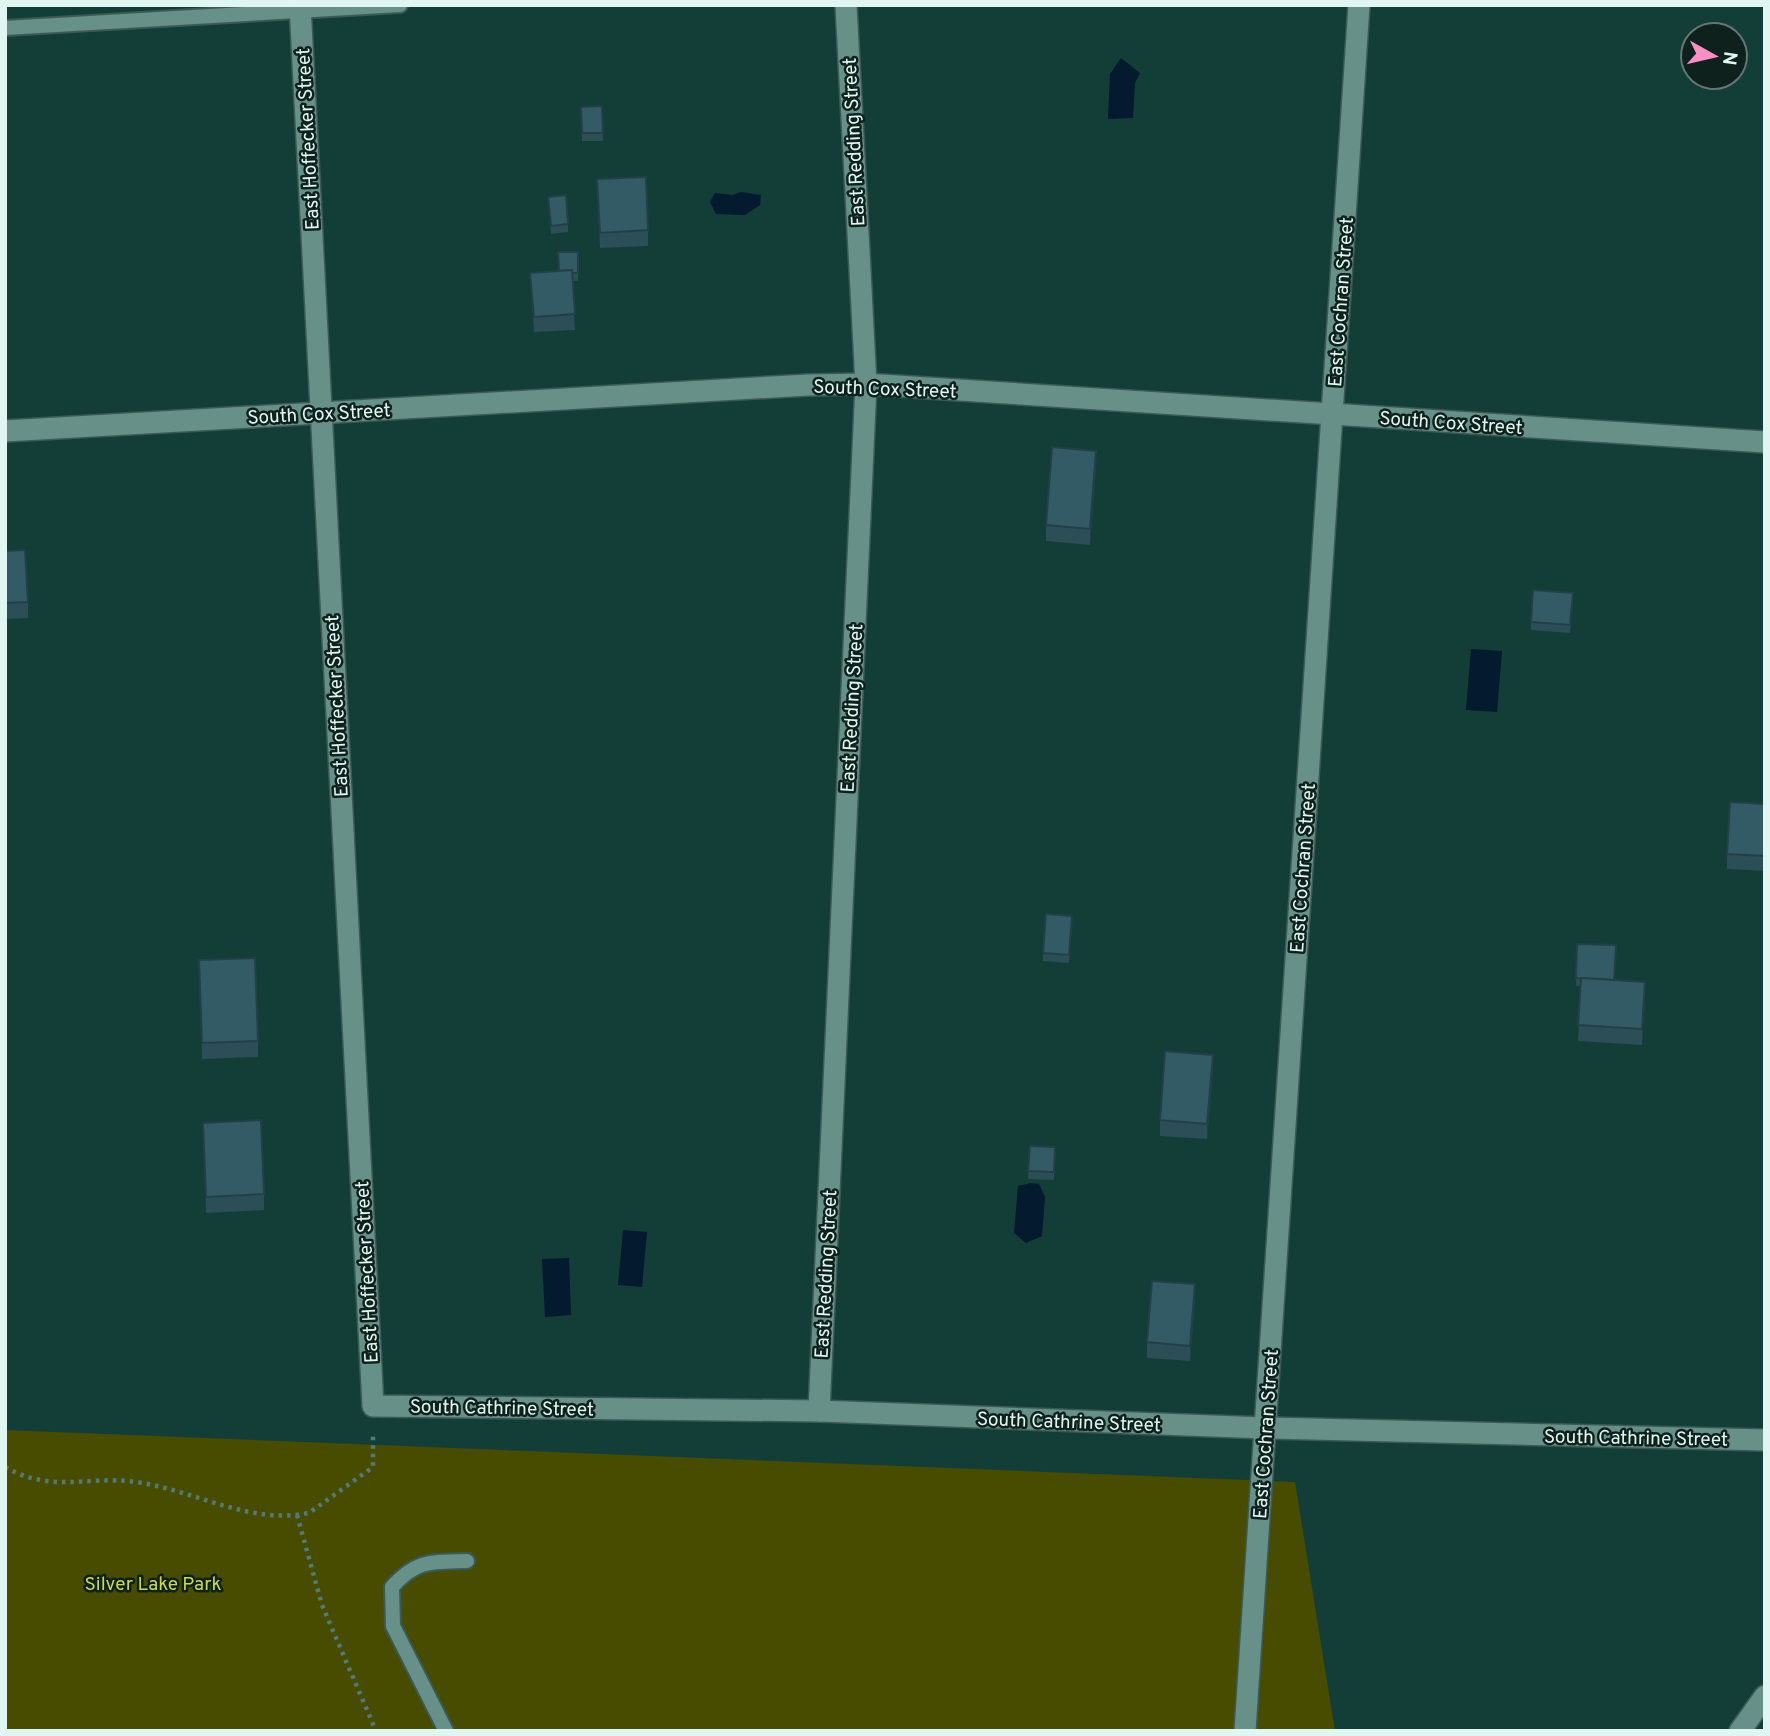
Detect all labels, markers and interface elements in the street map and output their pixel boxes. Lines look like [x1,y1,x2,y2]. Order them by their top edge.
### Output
north arrow [1679,21,1749,91]
street label: East Hoffecker Street [292,47,326,231]
text: N [1716,50,1742,67]
street label: East Redding Street [839,57,871,227]
street label: East Cochran Street [1324,216,1360,388]
street label: South Cox Street [813,376,957,404]
street label: South Cox Street [247,399,391,431]
street label: South Cox Street [1378,407,1523,441]
street label: East Hoffecker Street [321,614,355,798]
street label: East Redding Street [837,623,869,793]
street label: East Cochran Street [1286,782,1322,954]
street label: East Hoffecker Street [351,1180,385,1364]
street label: East Redding Street [811,1189,843,1359]
street label: East Cochran Street [1249,1348,1285,1520]
street label: South Cathrine Street [410,1395,594,1423]
street label: South Cathrine Street [976,1408,1161,1438]
street label: South Cathrine Street [1544,1425,1728,1453]
park label: Silver Lake Park [84,1573,222,1597]

